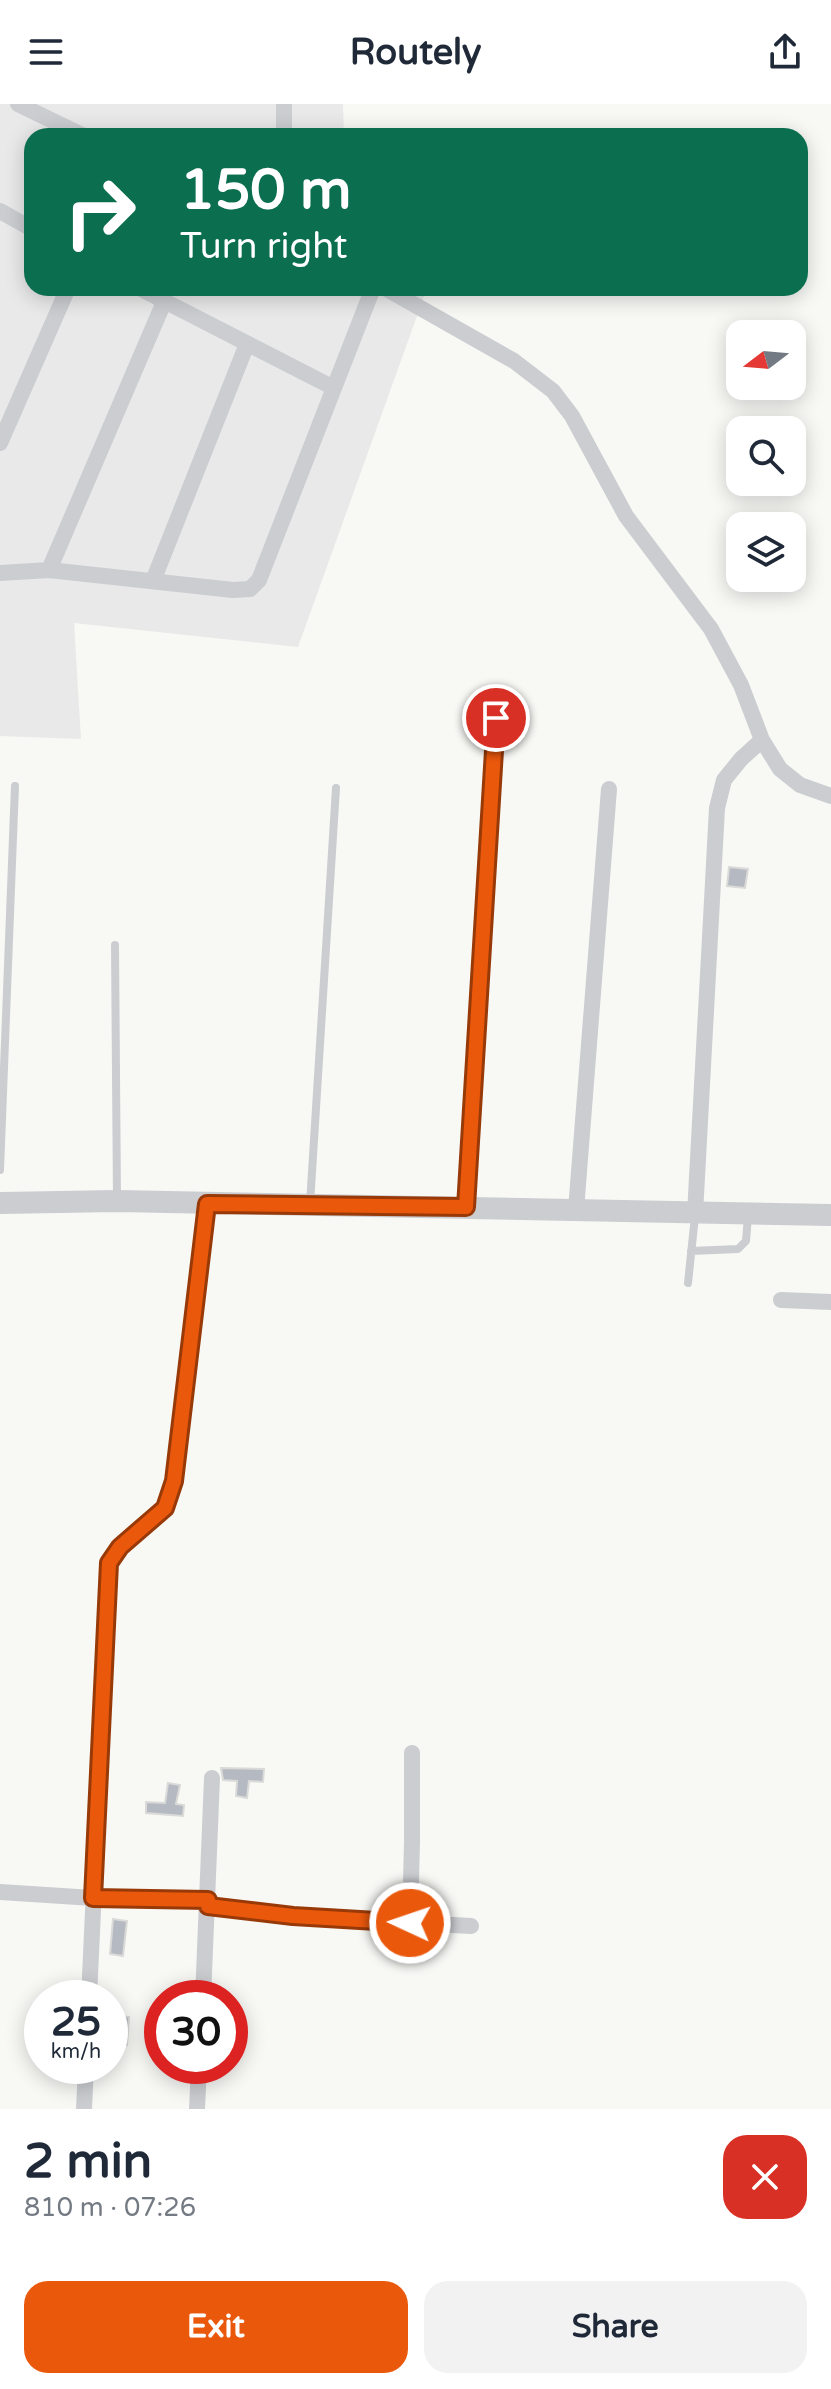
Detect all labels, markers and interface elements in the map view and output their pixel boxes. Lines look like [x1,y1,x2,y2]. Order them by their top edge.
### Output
icon: menu [24,30,68,74]
icon: share [763,30,807,74]
text: Routely [350,31,481,74]
text: 150 m [180,157,351,224]
icon: right [48,160,152,264]
text: Turn right [180,225,347,268]
north arrow [726,320,806,400]
map controls [726,320,806,592]
button: search [726,416,806,496]
button: layers [726,512,806,592]
pin [462,684,530,752]
icon: arrive [474,696,518,740]
position arrow [368,1881,452,1965]
speed limit sign: 30 [144,1980,248,2084]
text: 25 [51,1998,101,2046]
text: km/h [51,2040,101,2064]
text: 2 min [24,2133,152,2191]
button: close [723,2135,807,2219]
text: 810 m · 07:26 [24,2192,196,2223]
button: Exit [24,2281,408,2373]
button: Share [424,2281,807,2373]

